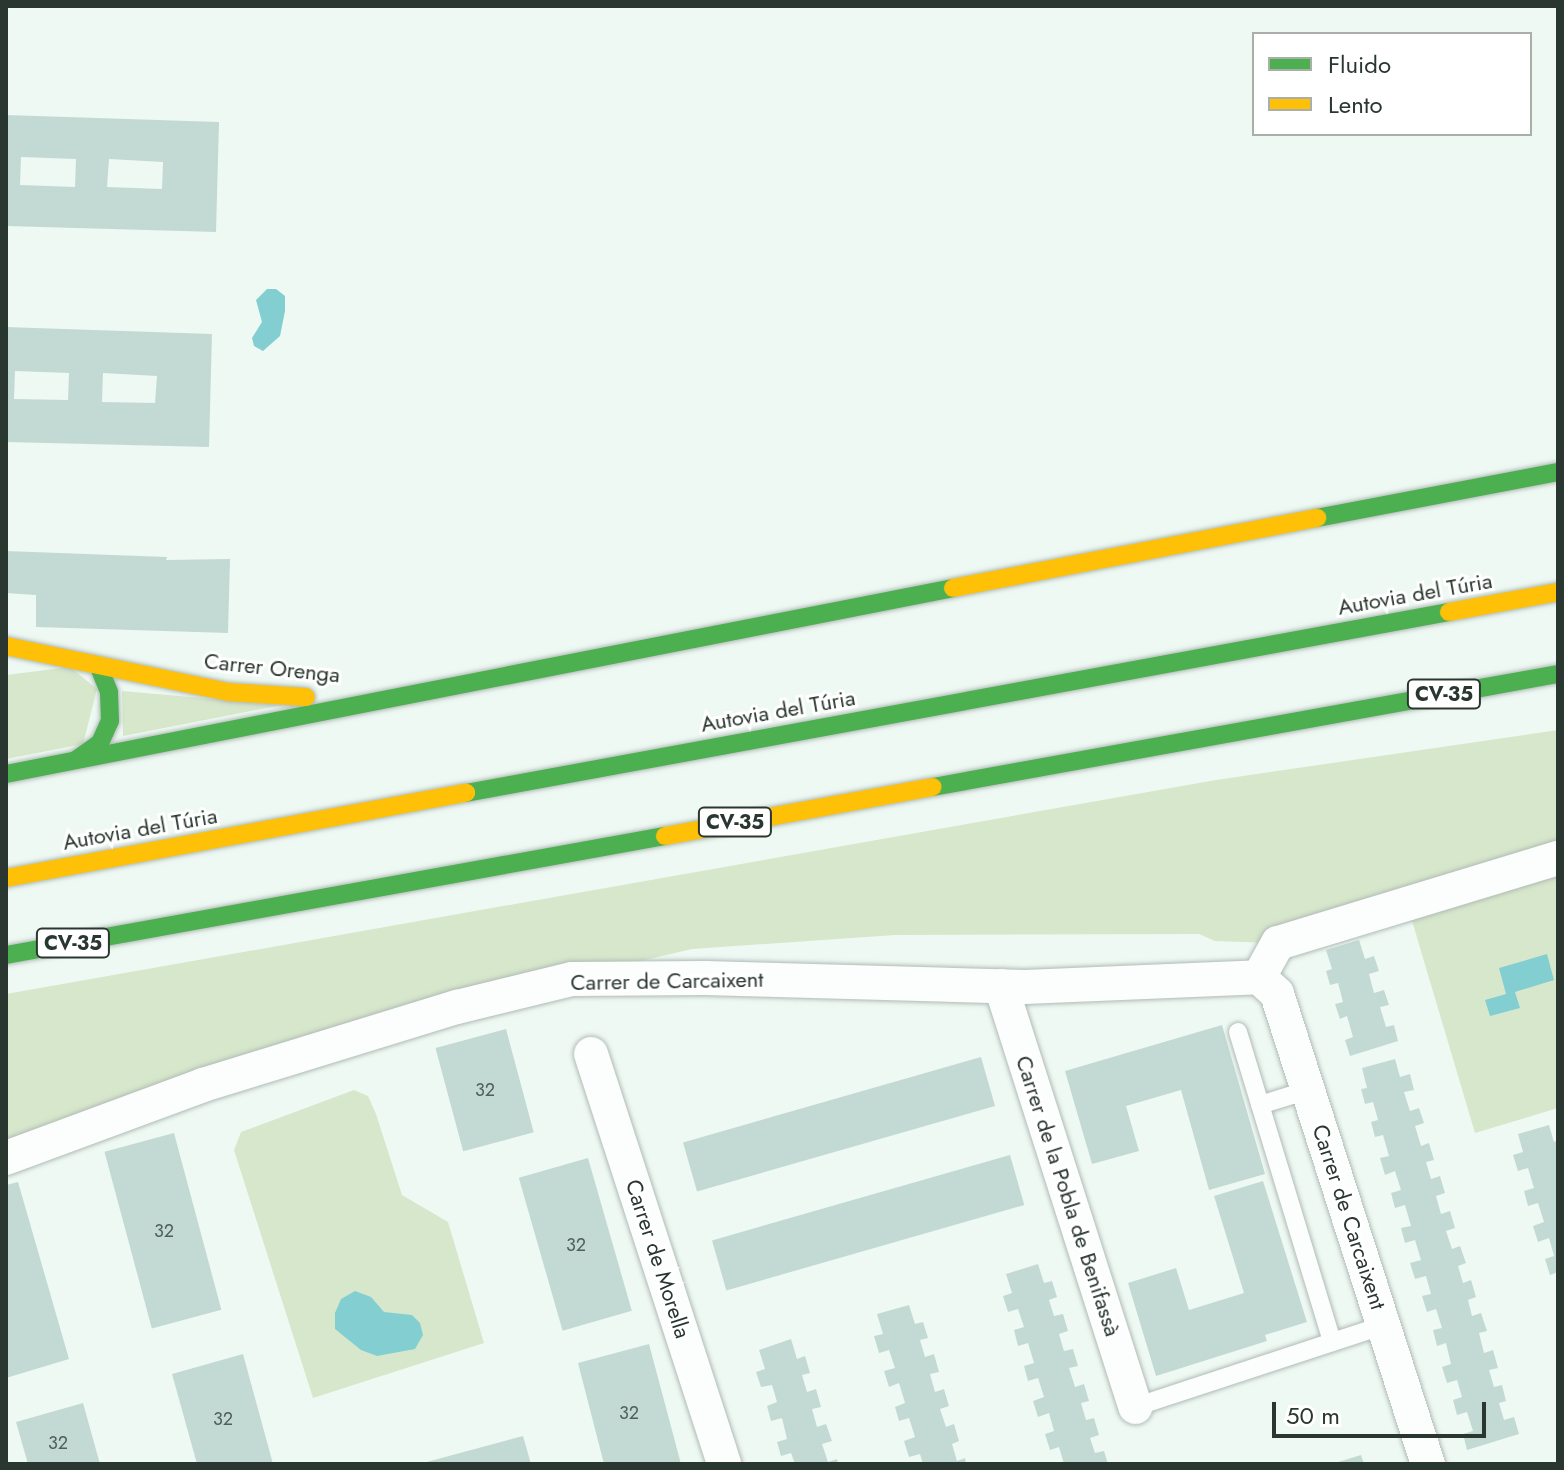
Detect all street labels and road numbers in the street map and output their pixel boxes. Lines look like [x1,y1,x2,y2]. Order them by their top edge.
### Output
street label: Autovia del Túria [1336,567,1494,621]
street label: Carrer Orenga [203,648,341,688]
road number: CV-35 [1406,678,1482,710]
street label: Autovia del Túria [699,684,857,738]
street label: Autovia del Túria [61,802,219,856]
road number: CV-35 [697,806,773,838]
road number: CV-35 [35,927,111,959]
street label: Carrer de Carcaixent [570,966,764,996]
street label: Carrer de la Pobla de Benifassà [1010,1052,1126,1340]
street label: Carrer de Carcaixent [1307,1121,1391,1313]
street label: Carrer de Morella [620,1176,696,1342]

